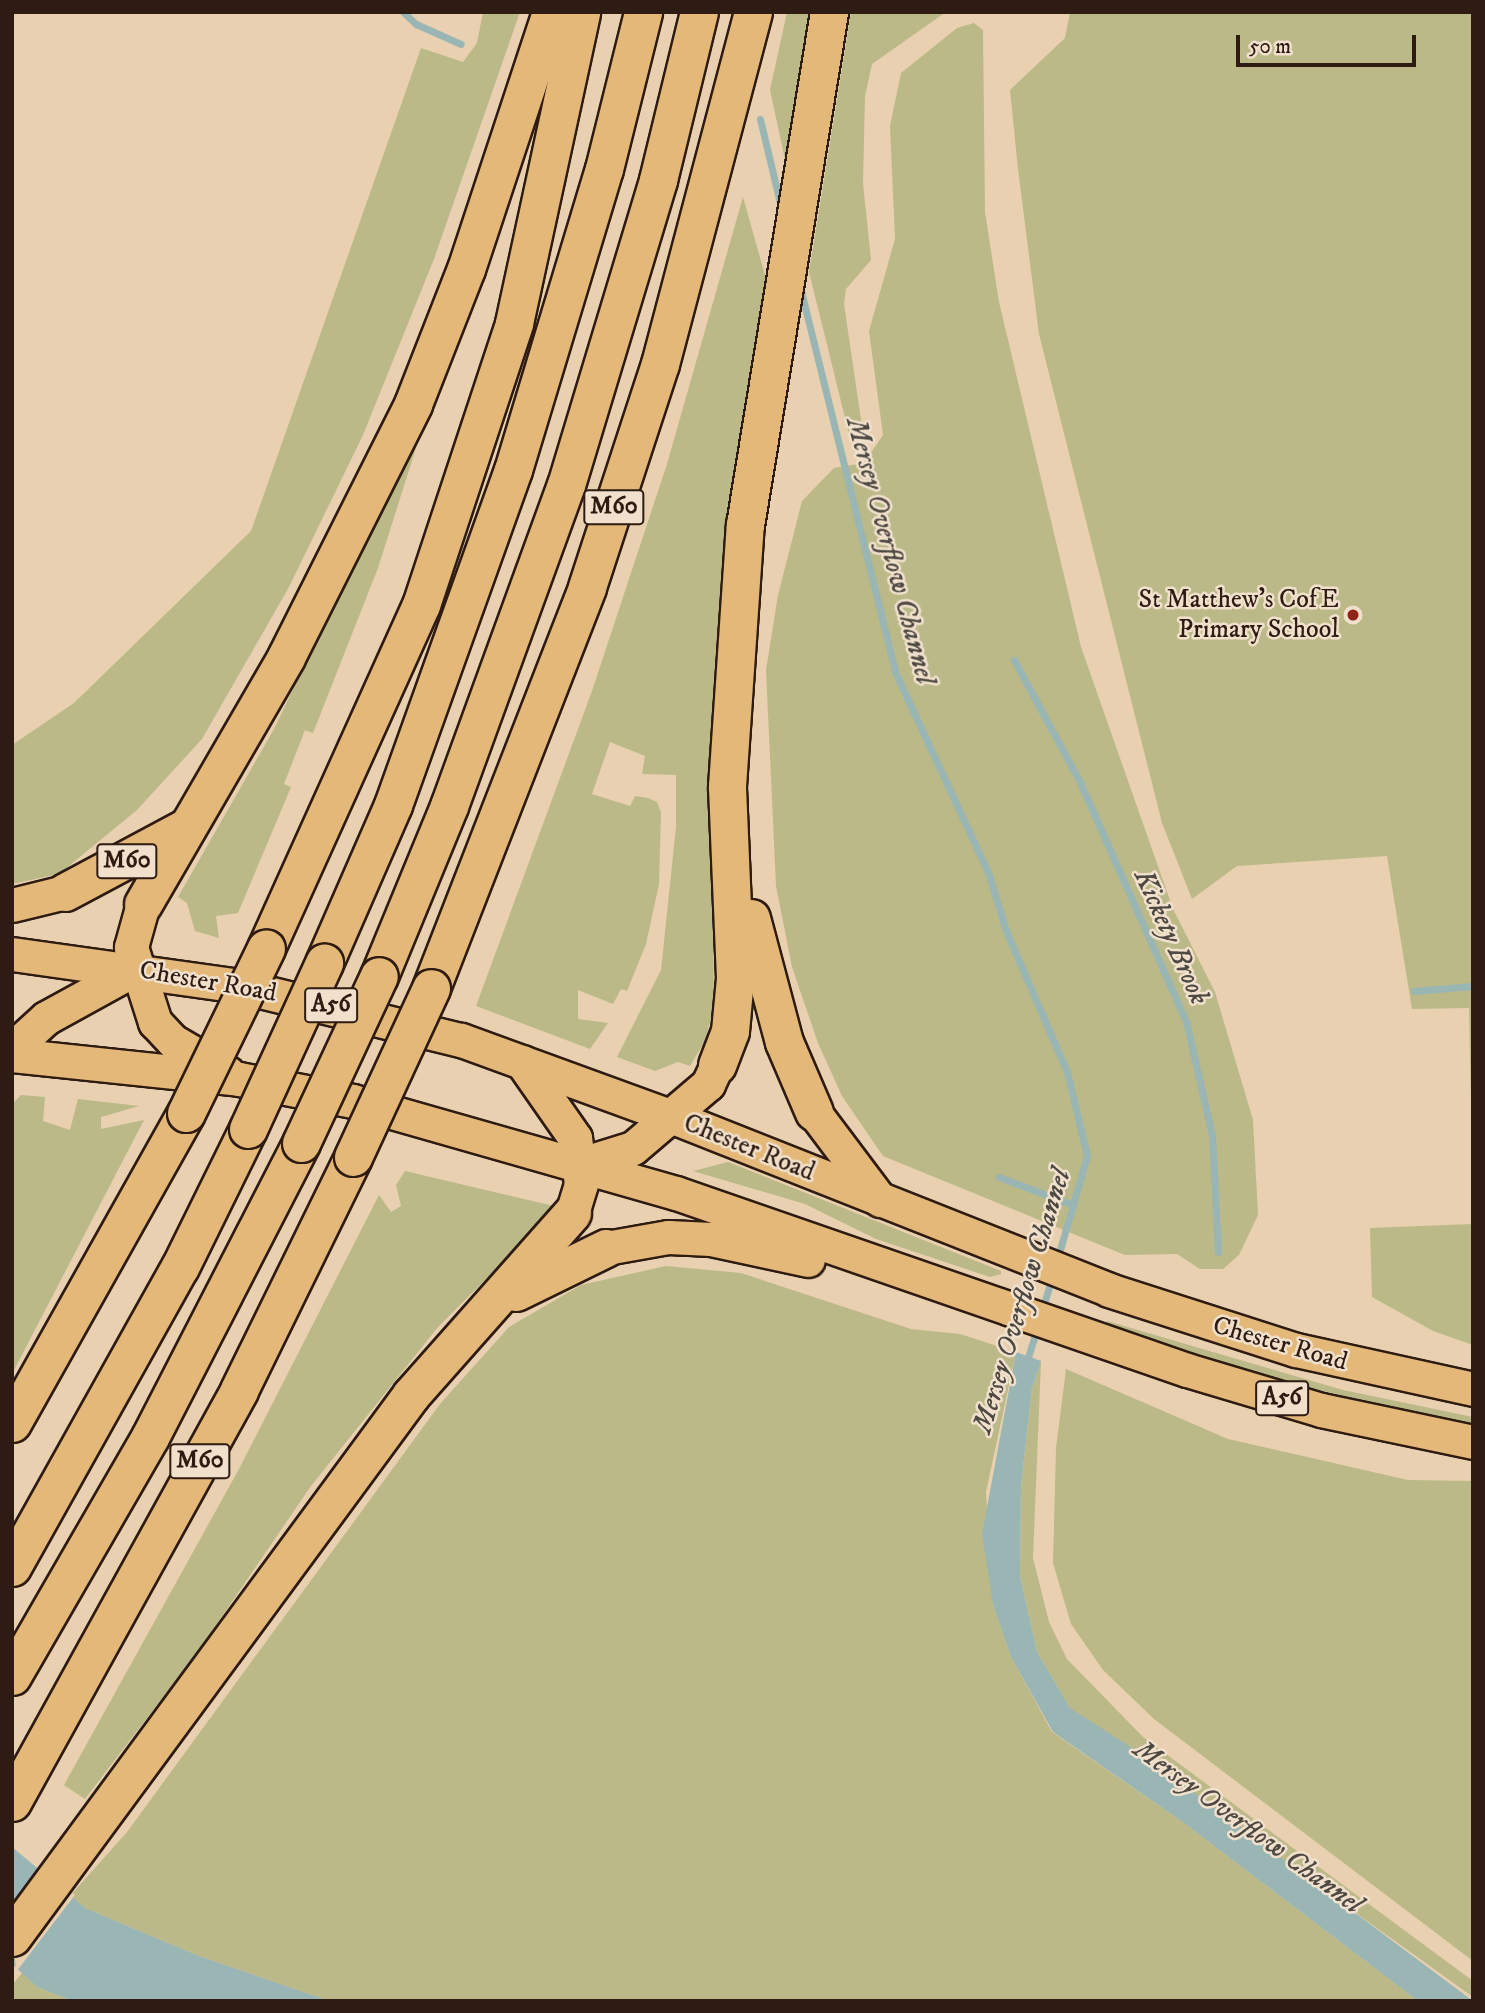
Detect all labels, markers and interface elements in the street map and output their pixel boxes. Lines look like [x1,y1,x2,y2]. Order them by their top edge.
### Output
scale bar [1240,21,1420,65]
text: 50 m [1249,34,1291,60]
water label: Mersey Overflow Channel [838,414,942,688]
road number: M60 [582,486,646,528]
place label: St Matthew's CofE Primary School [1139,584,1339,646]
marker: St Matthew's CofE Primary School [1345,607,1361,623]
road number: M60 [96,840,158,882]
water label: Kickety Brook [1126,864,1216,1010]
street label: Chester Road [137,955,279,1009]
road number: A56 [303,985,359,1026]
street label: Chester Road [679,1108,819,1188]
water label: Mersey Overflow Channel [966,1165,1078,1437]
street label: Chester Road [1209,1310,1351,1378]
road number: A56 [1254,1378,1310,1418]
road number: M60 [168,1441,232,1482]
water label: Mersey Overflow Channel [1127,1733,1369,1921]

